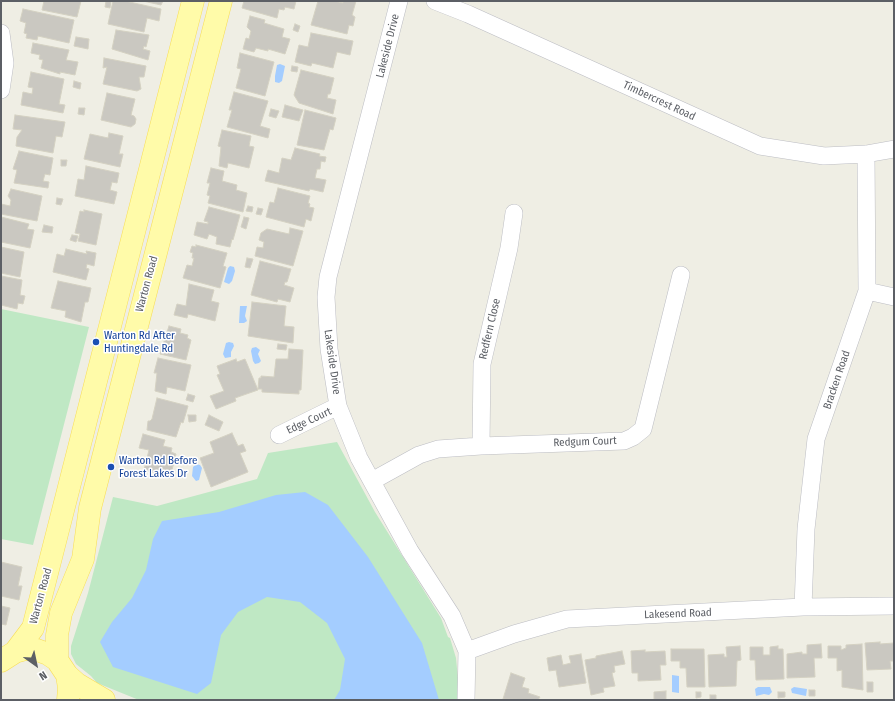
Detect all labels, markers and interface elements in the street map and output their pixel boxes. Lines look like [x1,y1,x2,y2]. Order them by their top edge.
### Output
street label: Lakeside Drive [374,13,402,79]
street label: Timbercrest Road [621,78,697,124]
street label: Warton Road [133,255,161,313]
street label: Redfern Close [477,297,503,361]
place label: Warton Rd After Huntingdale Rd [104,329,175,355]
street label: Lakeside Drive [321,329,343,395]
marker: Warton Rd After Huntingdale Rd [91,337,101,347]
street label: Bracken Road [821,349,853,411]
street label: Edge Court [284,405,334,437]
street label: Redgum Court [553,434,617,450]
place label: Warton Rd Before Forest Lakes Dr [119,454,198,480]
marker: Warton Rd Before Forest Lakes Dr [106,462,116,472]
street label: Warton Road [27,567,55,625]
street label: Lakesend Road [644,606,712,622]
north arrow [16,645,56,685]
text: N [37,668,49,683]

